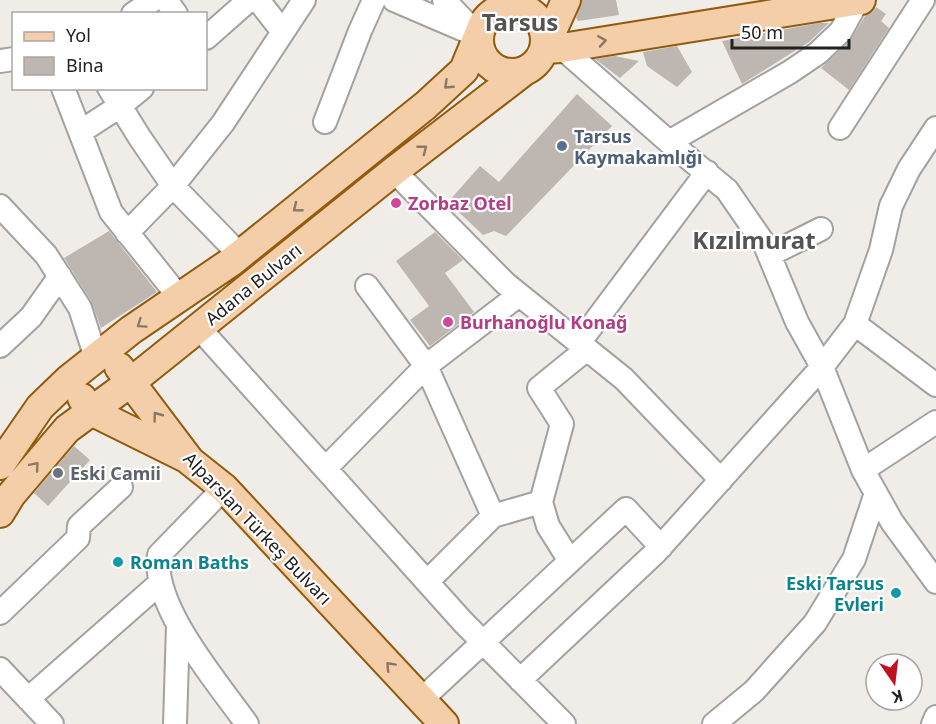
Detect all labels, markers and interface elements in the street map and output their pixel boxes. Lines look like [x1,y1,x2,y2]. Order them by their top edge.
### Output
district label: Tarsus [482,5,558,38]
legend [12,12,207,90]
scale bar [732,12,849,50]
text: 50 m [741,20,783,44]
text: Yol [66,23,91,47]
one-way arrow [598,36,607,48]
text: Bina [66,53,104,77]
one-way arrow [445,78,455,89]
place label: Tarsus Kaymakamlığı [574,124,702,169]
marker: Tarsus Kaymakamlığı [555,139,569,153]
one-way arrow [416,145,427,156]
place label: Zorbaz Otel [408,191,512,215]
marker: Zorbaz Otel [389,196,403,210]
one-way arrow [293,201,304,212]
district label: Kızılmurat [692,223,816,256]
street label: Adana Bulvarı [200,238,306,330]
place label: Burhanoğlu Konağ [460,310,627,334]
marker: Burhanoğlu Konağ [441,315,455,329]
one-way arrow [136,317,147,328]
one-way arrow [153,412,164,423]
street label: Alparslan Türkeş Bulvarı [179,446,337,610]
place label: Eski Camii [70,461,161,485]
one-way arrow [28,462,39,473]
marker: Eski Camii [51,466,65,480]
place label: Roman Baths [130,550,249,574]
marker: Roman Baths [111,555,125,569]
place label: Eski Tarsus Evleri [786,571,884,616]
marker: Eski Tarsus Evleri [889,586,903,600]
north arrow [864,652,924,712]
one-way arrow [386,662,397,672]
text: K [889,685,905,709]

